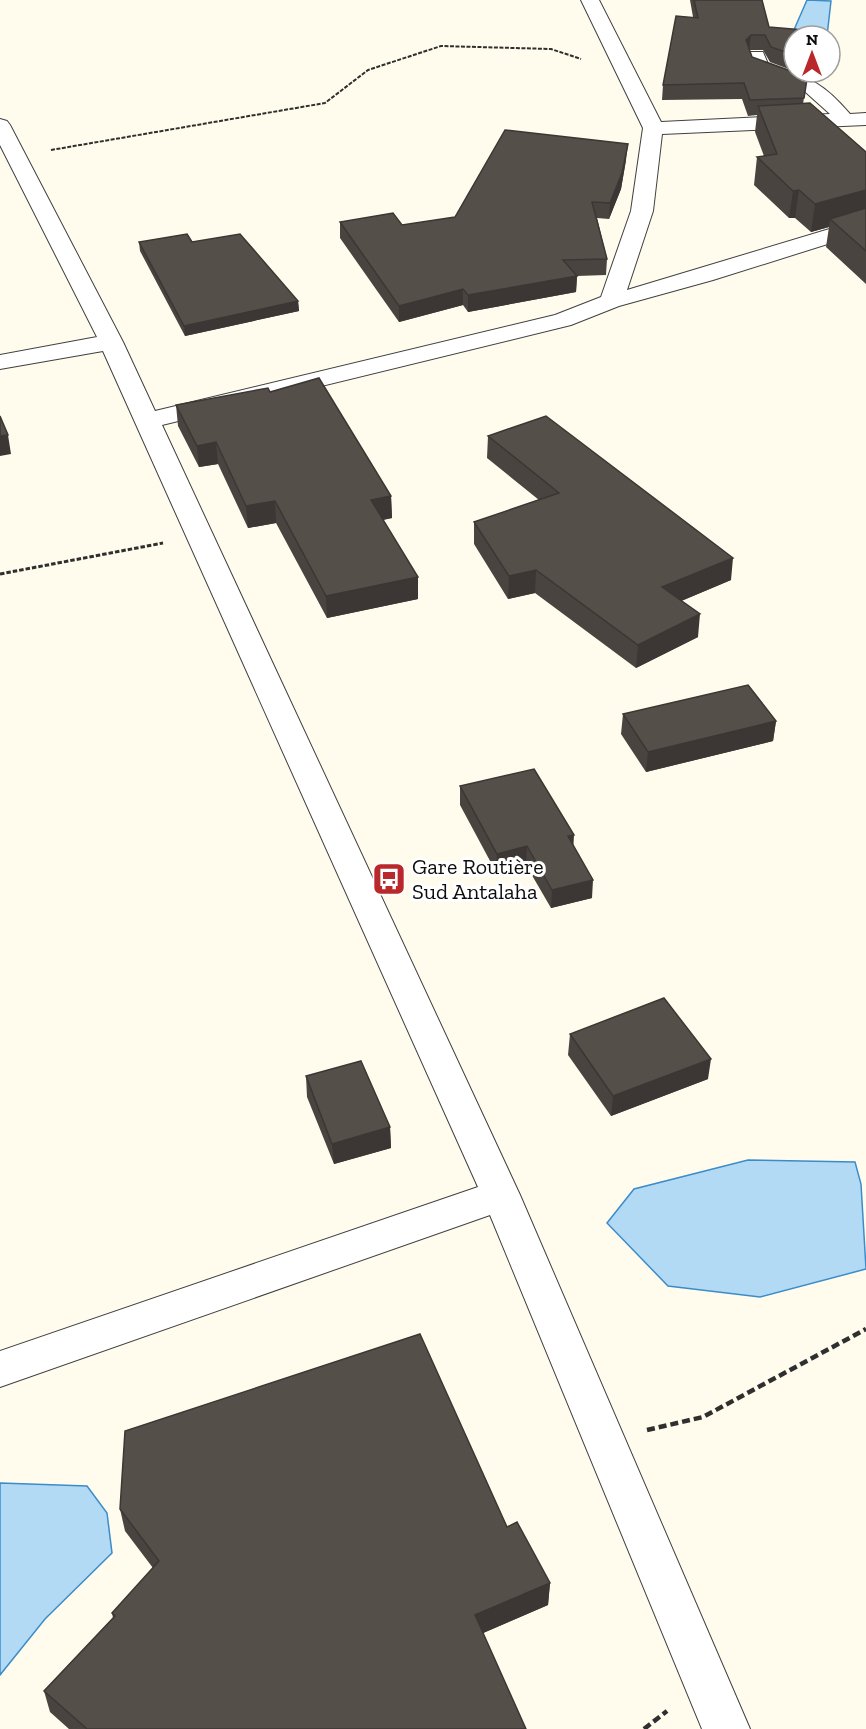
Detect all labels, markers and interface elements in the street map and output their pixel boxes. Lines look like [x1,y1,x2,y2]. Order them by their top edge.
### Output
north arrow [782,24,842,84]
text: N [806,30,818,49]
place label: Gare Routière Sud Antalaha [412,853,544,905]
bus stop icon: Gare Routière Sud Antalaha [371,861,407,897]

